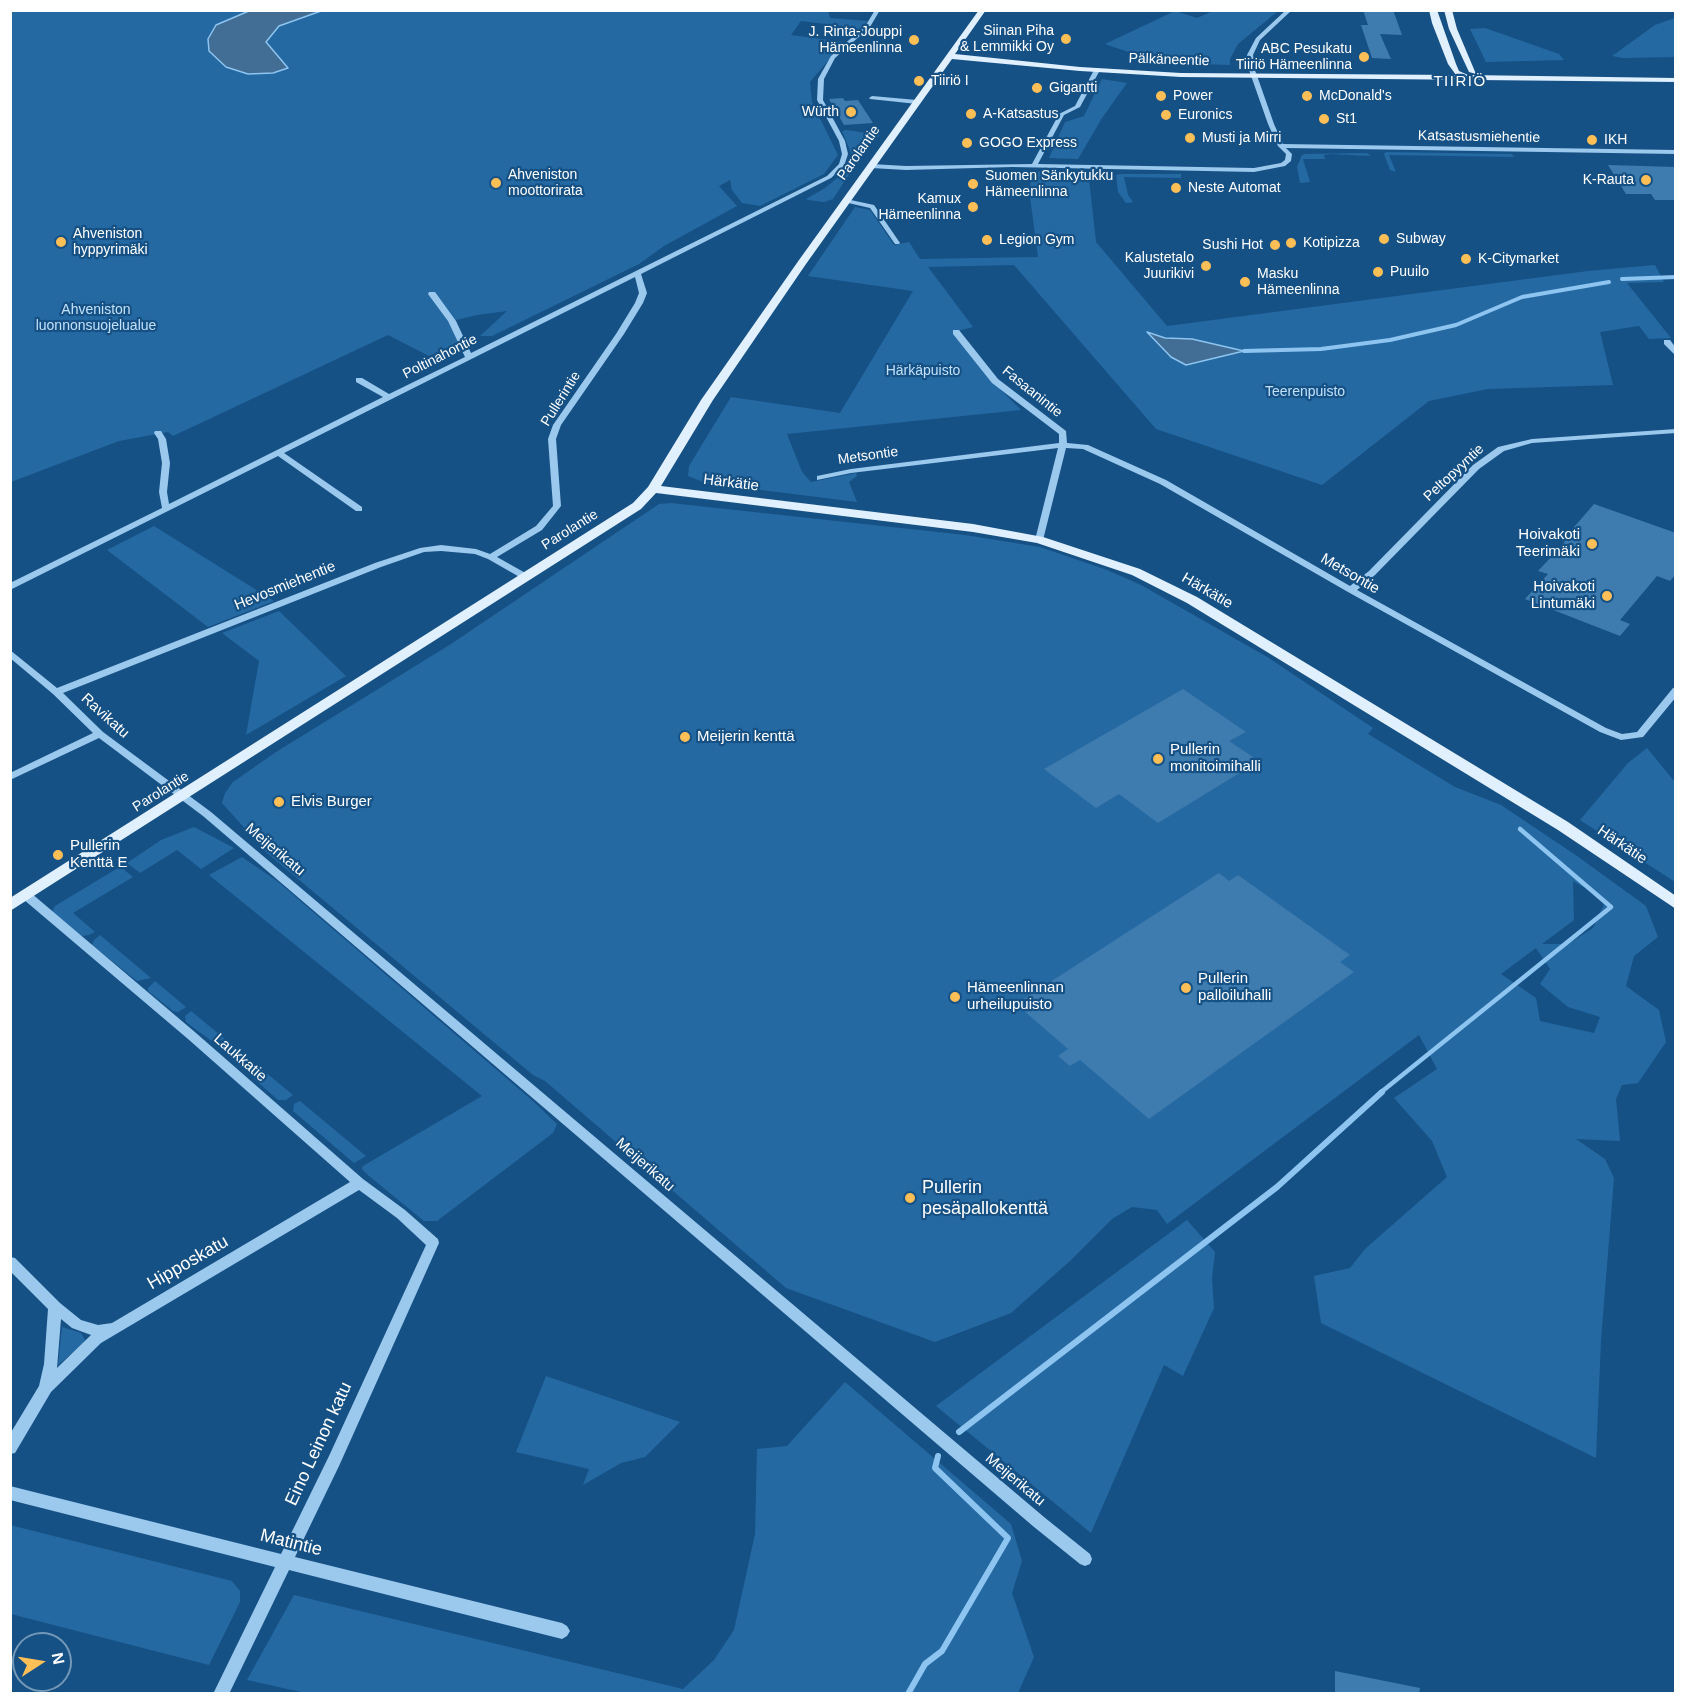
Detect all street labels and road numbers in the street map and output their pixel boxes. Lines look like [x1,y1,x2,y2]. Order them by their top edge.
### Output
street label: Pälkäneentie [1128,50,1210,70]
street label: Parolantie [834,122,884,184]
street label: Katsastusmiehentie [1418,128,1540,146]
street label: Poltinahontie [400,331,480,383]
street label: Fasaanintie [999,363,1065,421]
street label: Pullerintie [538,368,584,430]
street label: Peltopyyntie [1420,441,1488,505]
street label: Metsontie [837,443,899,469]
street label: Härkätie [702,471,760,495]
street label: Parolantie [539,506,601,554]
street label: Metsontie [1317,550,1383,598]
street label: Hevosmiehentie [232,558,338,614]
street label: Härkätie [1178,569,1236,613]
street label: Ravikatu [77,690,133,742]
street label: Parolantie [130,768,192,816]
street label: Meijerikatu [241,820,309,880]
street label: Härkätie [1594,822,1650,868]
street label: Laukkatie [210,1030,270,1086]
street label: Meijerikatu [612,1134,678,1196]
street label: Hipposkatu [144,1231,232,1295]
street label: Eino Leinon katu [281,1379,357,1509]
street label: Meijerikatu [981,1450,1049,1510]
street label: Matintie [258,1525,324,1561]

